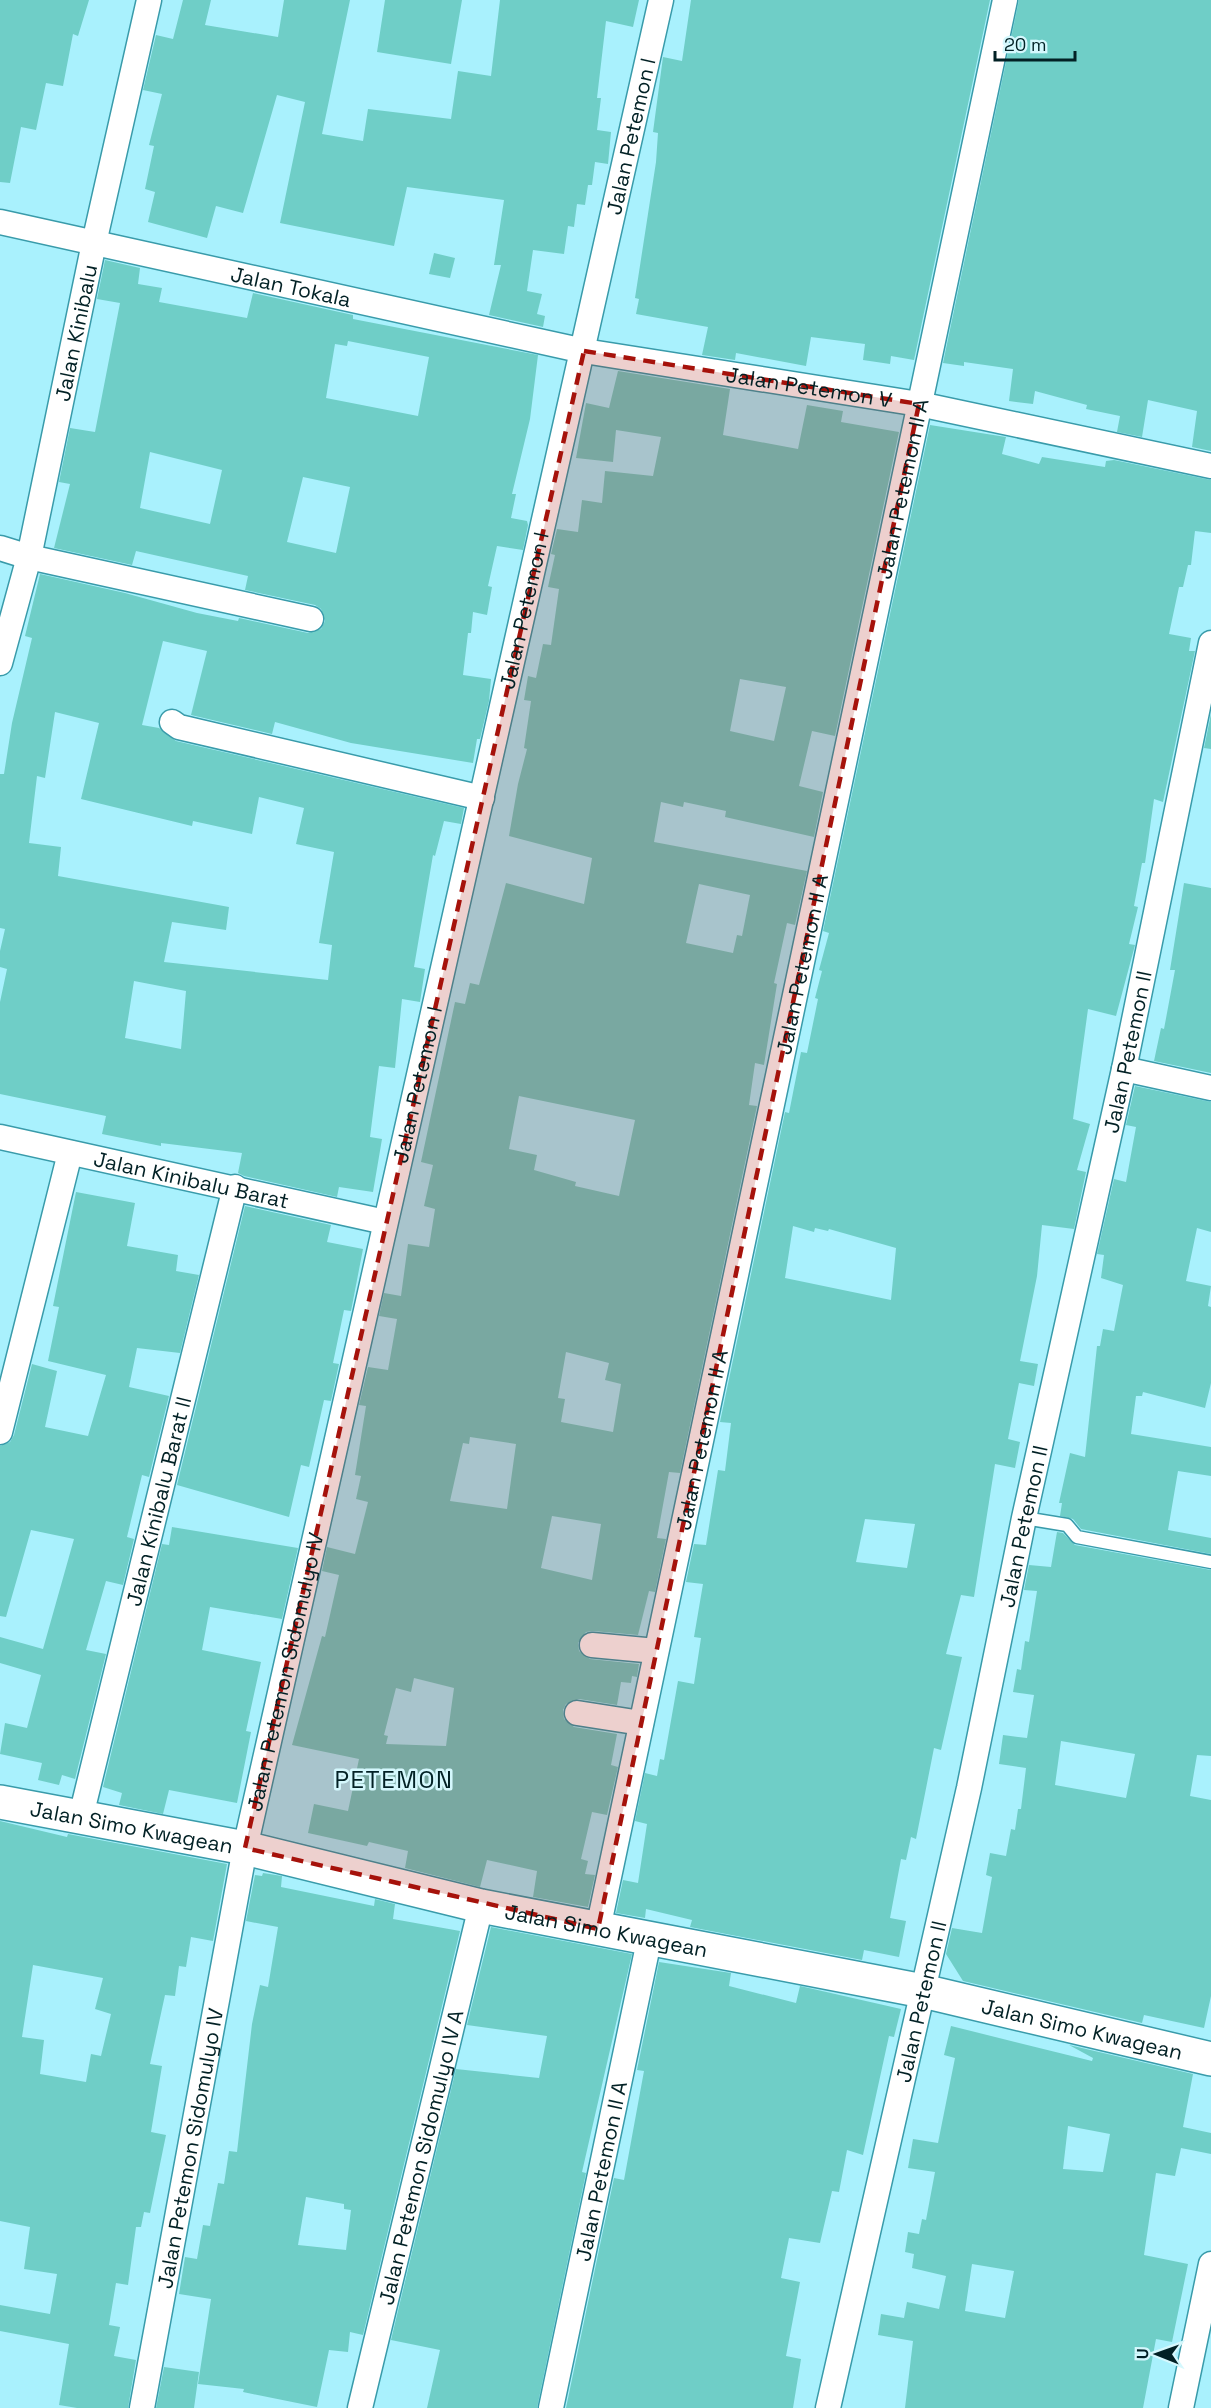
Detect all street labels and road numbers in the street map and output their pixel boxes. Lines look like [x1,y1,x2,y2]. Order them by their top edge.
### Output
street label: Jalan Petemon I [600,55,661,217]
street label: Jalan Tokala [228,260,354,313]
street label: Jalan Kinibalu [48,262,103,404]
street label: Jalan Petemon V [724,360,894,413]
street label: Jalan Petemon II A [870,396,934,581]
street label: Jalan Petemon I [493,529,554,691]
street label: Jalan Petemon II A [769,872,834,1057]
street label: Jalan Petemon II [1097,968,1157,1135]
street label: Jalan Petemon I [386,1003,448,1166]
street label: Jalan Kinibalu Barat [91,1145,292,1214]
street label: Jalan Petemon II A [669,1347,733,1532]
street label: Jalan Kinibalu Barat II [119,1394,197,1609]
street label: Jalan Petemon II [993,1443,1053,1610]
street label: Jalan Petemon Sidomulyo IV [240,1530,329,1814]
street label: Jalan Simo Kwagean [28,1794,235,1859]
street label: Jalan Simo Kwagean [503,1897,710,1963]
street label: Jalan Petemon II [889,1918,952,2085]
street label: Jalan Simo Kwagean [979,1992,1185,2065]
street label: Jalan Petemon Sidomulyo IV [151,2006,229,2291]
street label: Jalan Petemon Sidomulyo IV A [372,2007,469,2308]
street label: Jalan Petemon II A [569,2079,633,2264]

